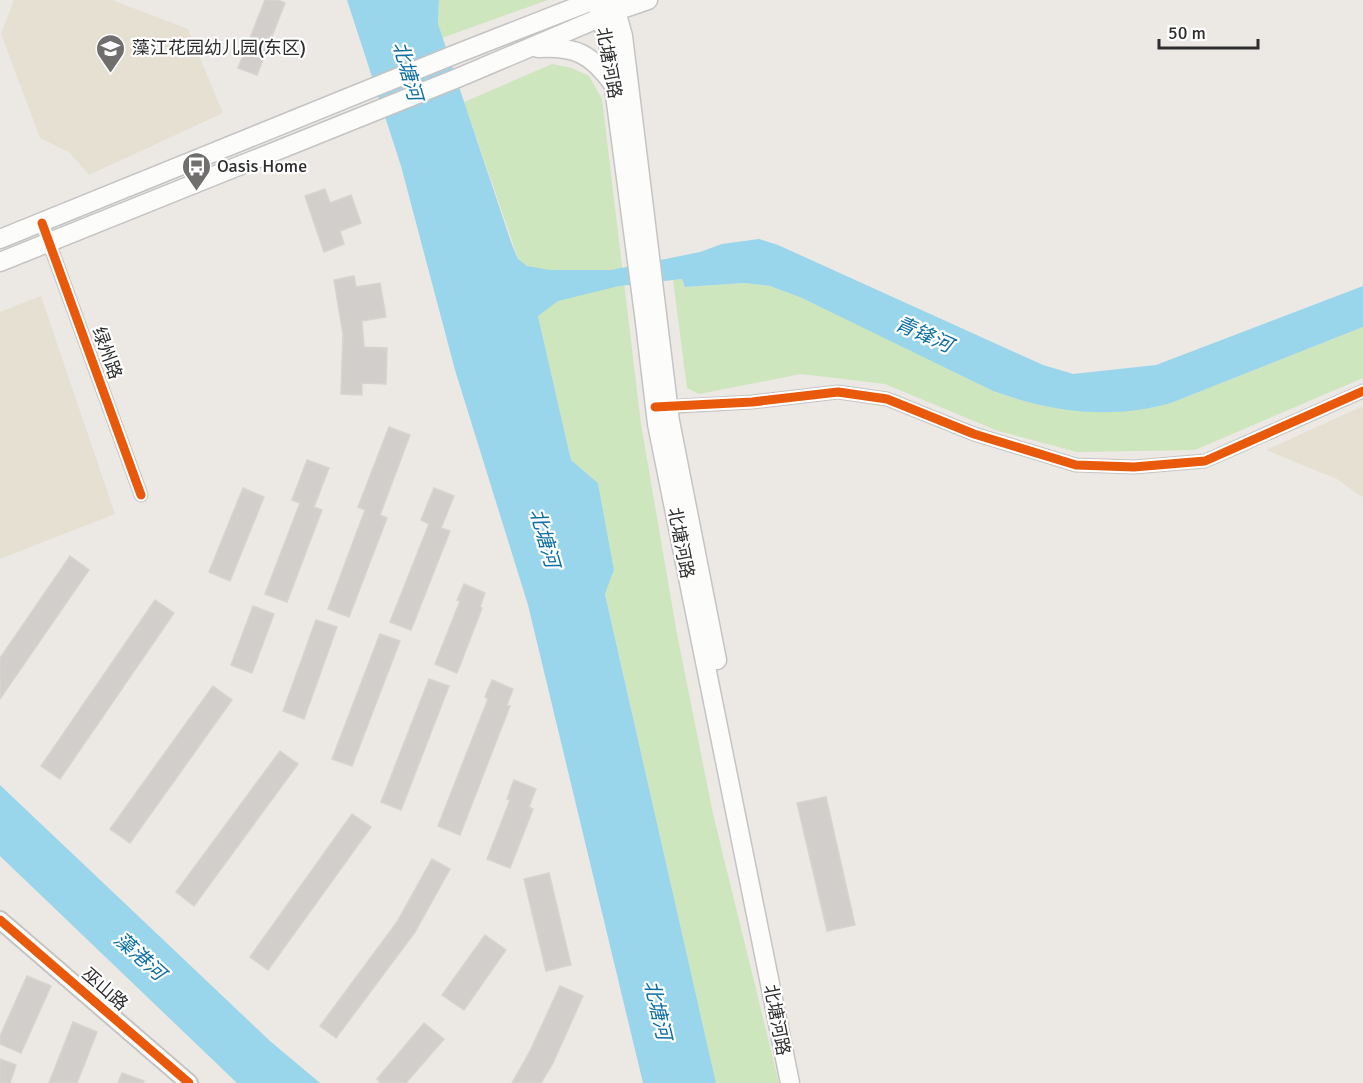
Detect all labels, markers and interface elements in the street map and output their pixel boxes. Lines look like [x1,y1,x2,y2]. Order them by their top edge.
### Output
scale bar [1159,12,1258,50]
text: 50 m [1168,22,1206,44]
street label: 北塘河路 [592,26,626,100]
school or university icon: 藻江花园幼儿园(东区) [95,32,127,74]
place label: 藻江花园幼儿园(东区) [132,37,306,59]
water label: 北塘河 [387,39,429,107]
bus stop icon: Oasis Home [180,150,212,192]
place label: Oasis Home [217,155,307,177]
water label: 青锋河 [891,311,960,360]
street label: 绿州路 [87,324,127,382]
water label: 北塘河 [524,506,566,574]
street label: 北塘河路 [663,506,699,580]
water label: 藻港河 [109,927,173,988]
street label: 巫山路 [77,963,133,1015]
water label: 北塘河 [639,978,677,1046]
street label: 北塘河路 [759,983,795,1057]

